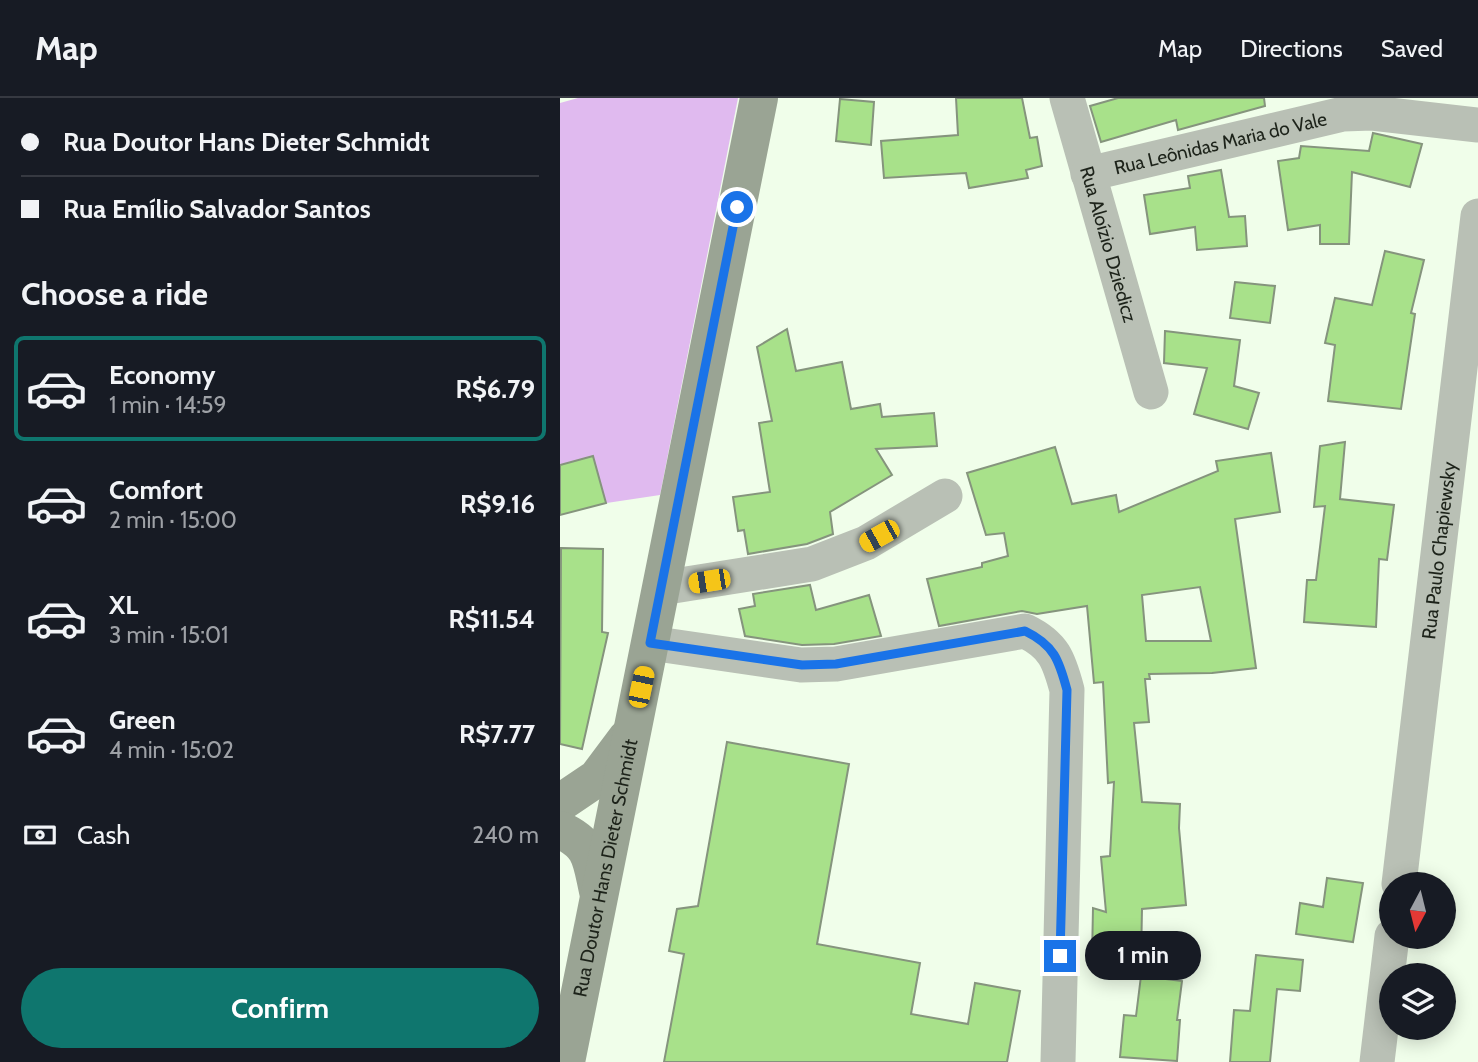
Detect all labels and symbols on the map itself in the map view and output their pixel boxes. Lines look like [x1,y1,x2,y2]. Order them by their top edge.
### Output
street label: Rua Leônidas Maria do Vale [1112,107,1329,179]
street label: Rua Aloízio Dziedicz [1076,163,1142,325]
route start [721,191,753,223]
street label: Rua Paulo Chapiewsky [1417,460,1460,640]
car [856,517,903,555]
car [687,567,732,595]
car [627,664,656,710]
street label: Rua Doutor Hans Dieter Schmidt [568,736,642,999]
north arrow [1379,872,1456,948]
callout: 1 min [1084,932,1200,980]
route end [1044,940,1076,972]

